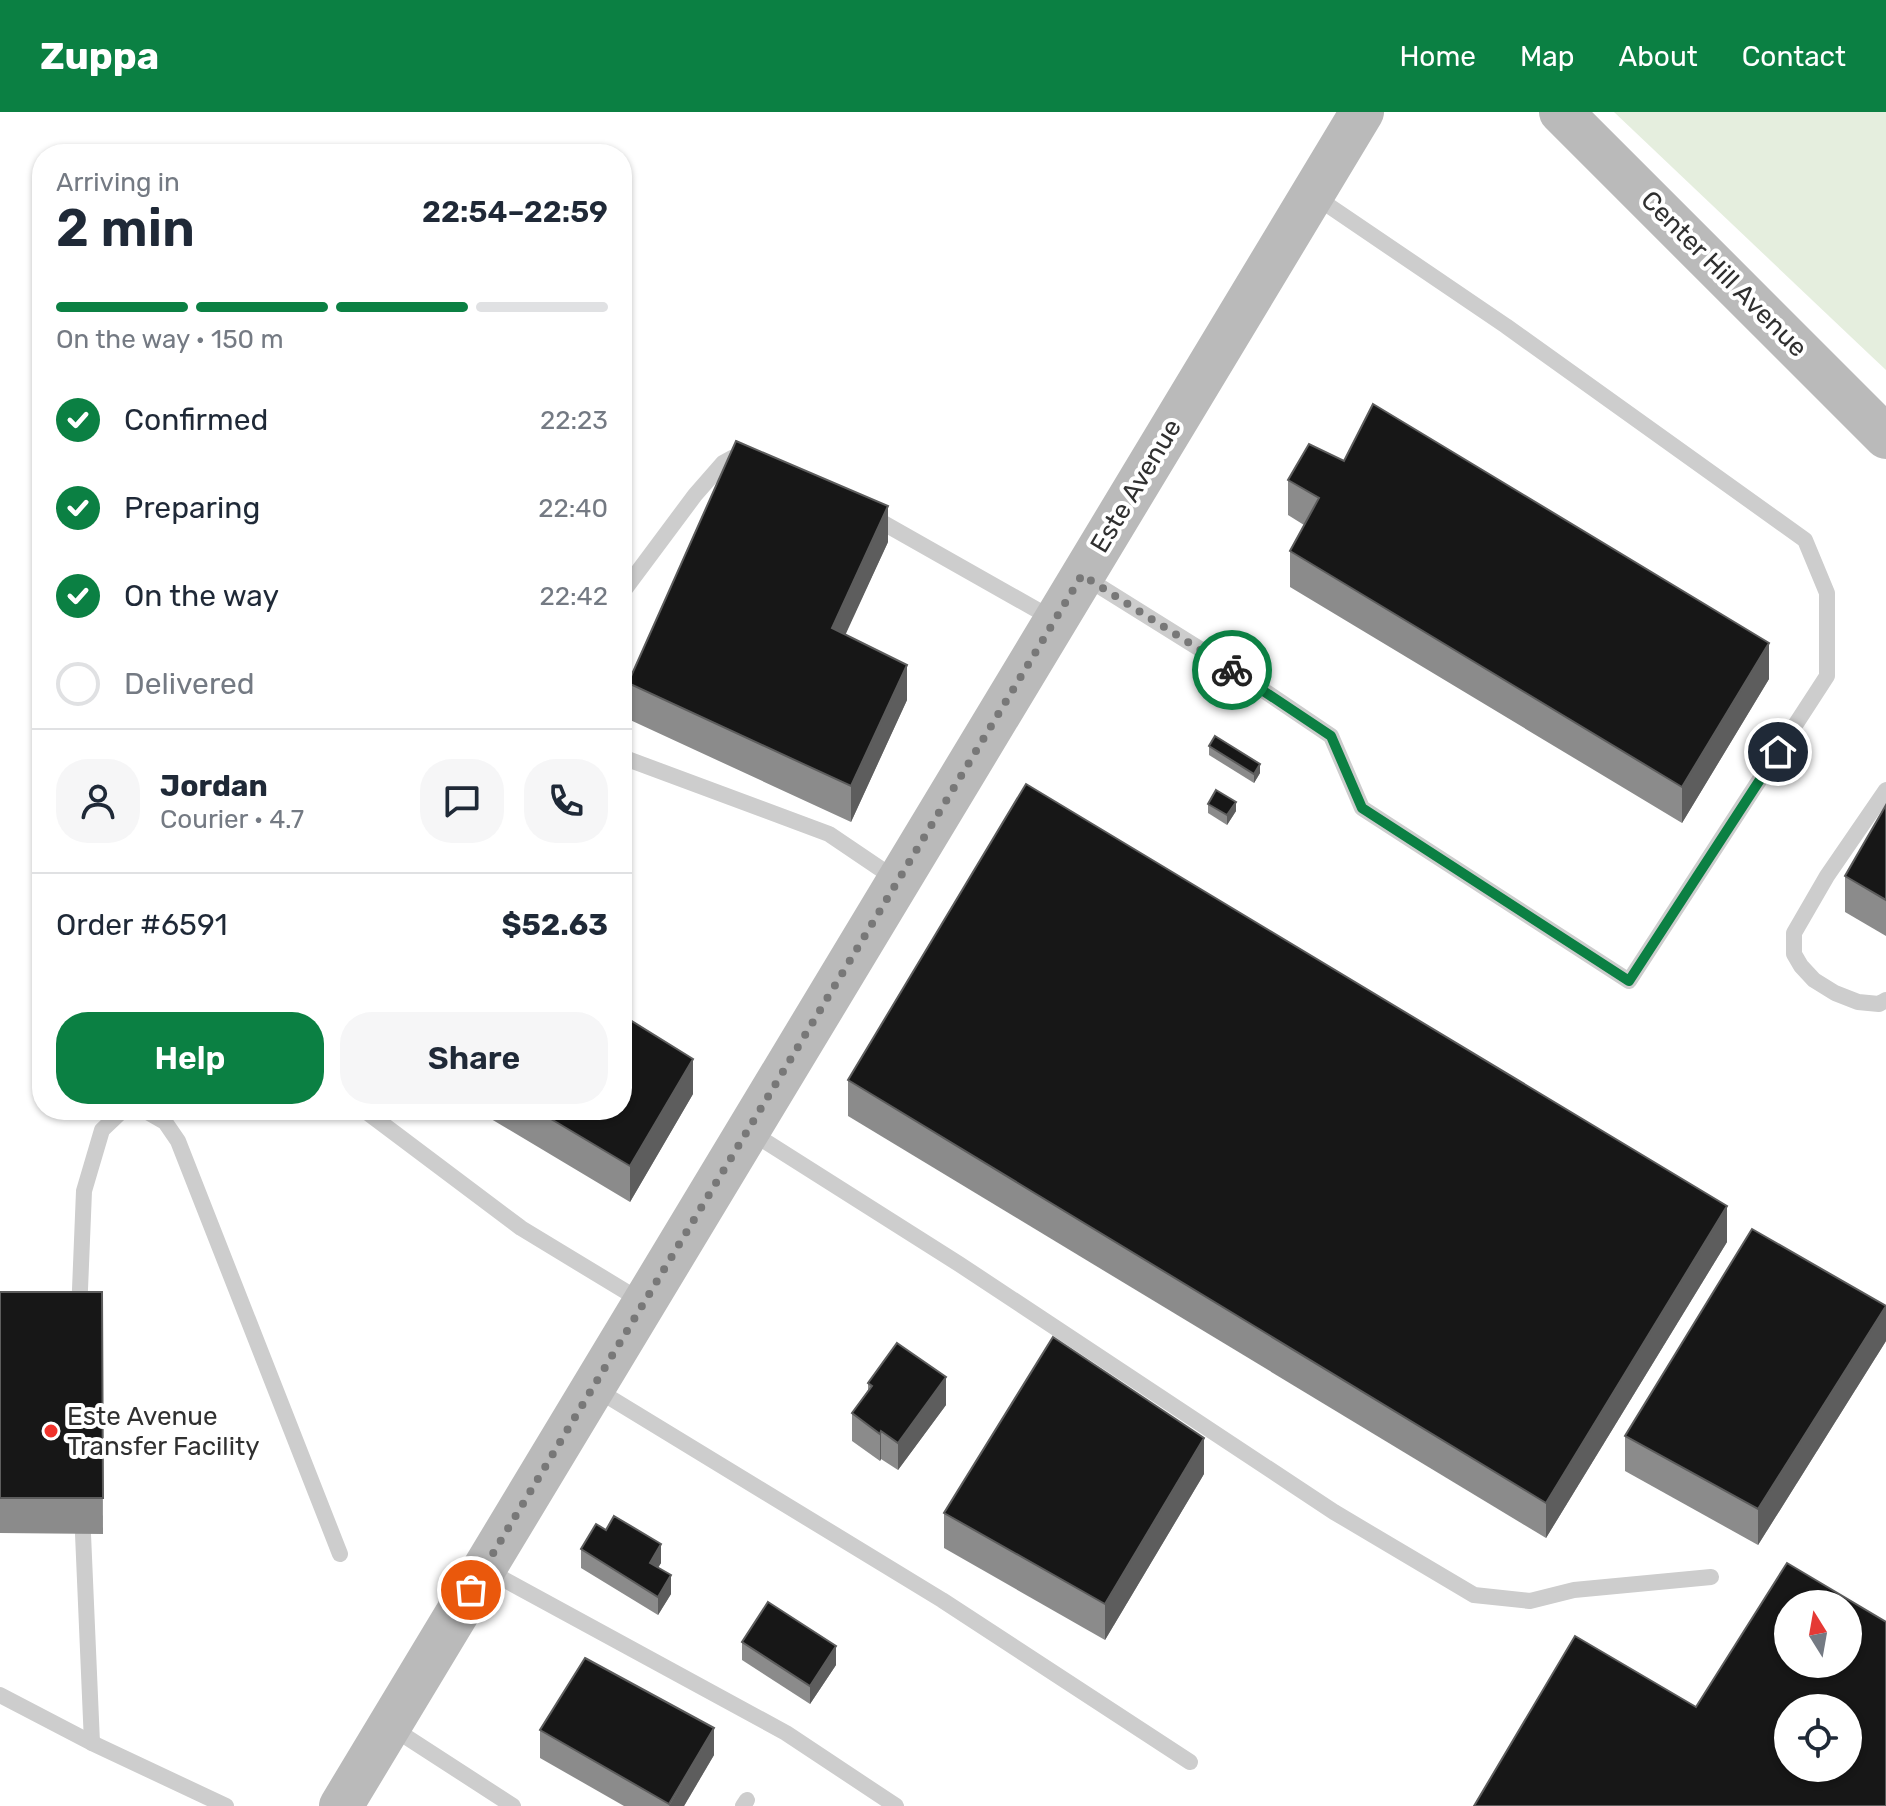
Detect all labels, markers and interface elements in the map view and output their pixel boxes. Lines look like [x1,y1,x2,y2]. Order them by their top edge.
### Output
text: Zuppa [40,33,159,79]
text: Home [1399,40,1476,73]
text: Map [1520,40,1574,73]
text: About [1618,40,1698,73]
text: Contact [1742,40,1846,73]
text: Arriving in [56,167,180,198]
street label: Center Hill Avenue [1635,185,1813,363]
text: 22:54–22:59 [422,194,608,230]
text: 2 min [56,197,195,259]
text: On the way · 150 m [56,324,284,355]
icon: check [56,398,100,442]
text: Confirmed [124,402,268,438]
text: 22:23 [540,405,608,436]
street label: Este Avenue [1084,414,1188,558]
icon: check [56,486,100,530]
text: Preparing [124,490,260,526]
text: 22:40 [538,493,608,524]
icon: check [56,574,100,618]
text: On the way [124,578,279,614]
text: 22:42 [539,581,608,612]
courier [1192,630,1272,710]
icon: bike [1210,648,1254,692]
text: Delivered [124,666,255,702]
pin [1744,718,1812,786]
icon: home [1756,730,1800,774]
button: person [56,759,140,843]
button: chat [420,759,504,843]
button: phone [524,759,608,843]
text: Jordan [160,768,268,804]
text: Courier · 4.7 [160,804,304,835]
text: Order #6591 [56,907,228,943]
text: $52.63 [501,907,608,943]
button: Help [56,1012,324,1104]
button: Share [340,1012,608,1104]
place label: Este Avenue Transfer Facility [67,1401,260,1462]
marker: Este Avenue Transfer Facility [42,1422,60,1440]
pin [437,1556,505,1624]
icon: bag [449,1568,493,1612]
north arrow [1774,1590,1862,1678]
map controls [1774,1590,1862,1782]
button: locate [1774,1694,1862,1782]

